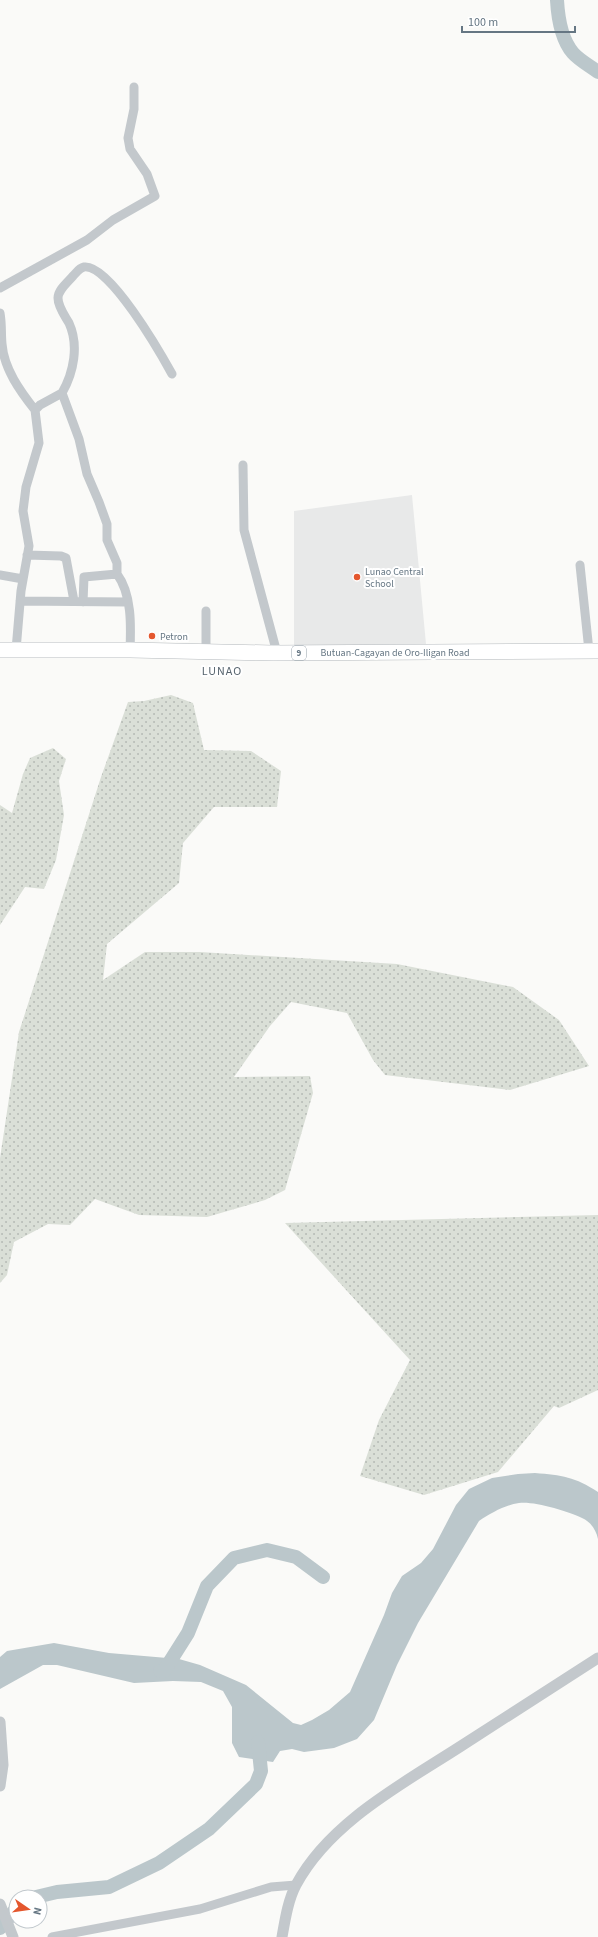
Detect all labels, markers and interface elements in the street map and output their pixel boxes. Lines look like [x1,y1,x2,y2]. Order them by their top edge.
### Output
scale bar [462,8,575,34]
text: 100 m [468,14,498,31]
place label: Lunao Central School [365,565,424,591]
marker: Lunao Central School [352,572,362,582]
place label: Petron [160,630,188,644]
marker: Petron [147,631,157,641]
road number: 9 [292,646,306,660]
street label: Butuan-Cagayan de Oro-Iligan Road [320,646,470,660]
district label: LUNAO [202,663,242,680]
north arrow [8,1889,48,1929]
text: N [29,1906,45,1916]

